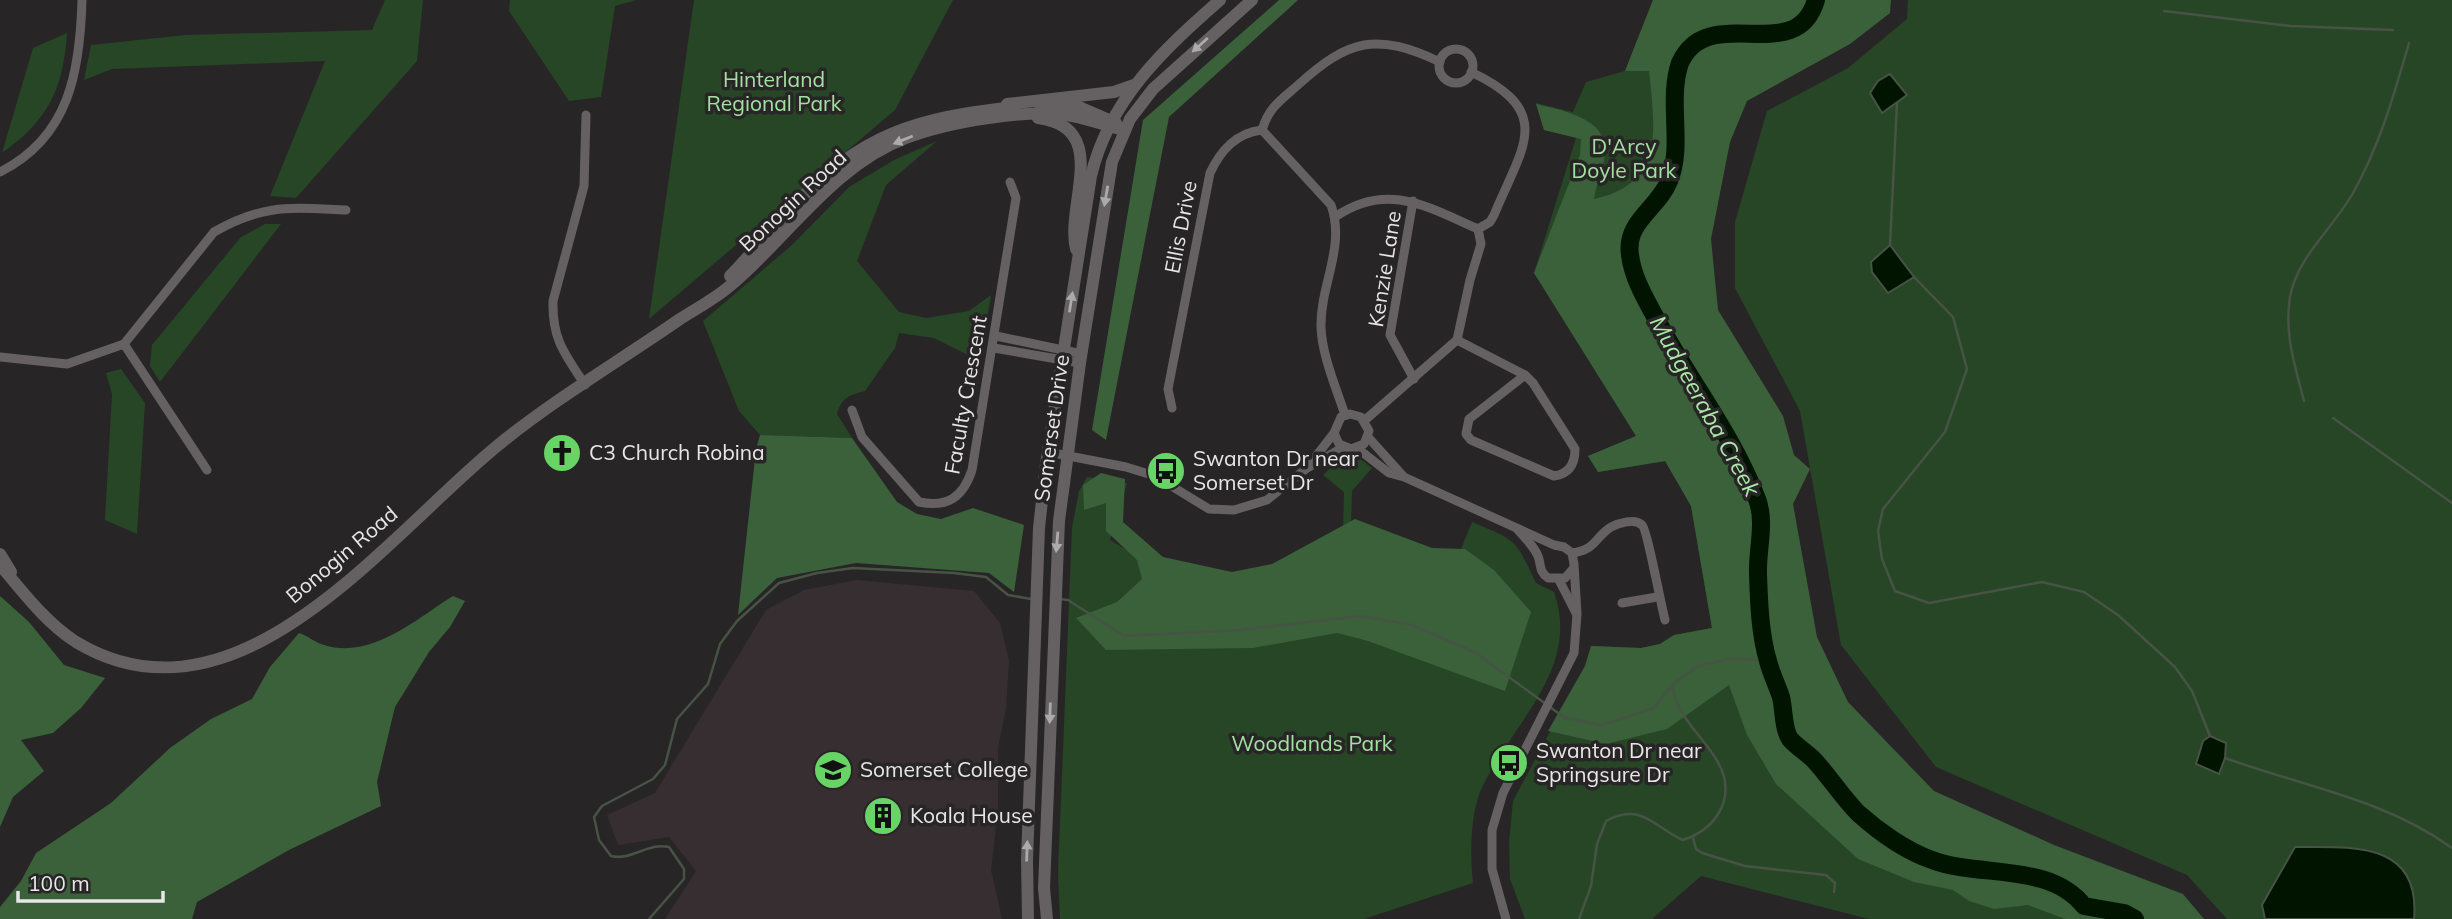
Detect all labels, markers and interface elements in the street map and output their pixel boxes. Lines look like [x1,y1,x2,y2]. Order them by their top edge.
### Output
one-way arrow [1192,37,1209,52]
park label: Hinterland Regional Park [707,66,842,116]
park label: D'Arcy Doyle Park [1572,133,1677,183]
one-way arrow [892,135,913,146]
street label: Bonogin Road [733,144,851,257]
street label: Ellis Drive [1158,178,1202,275]
one-way arrow [1100,185,1111,207]
street label: Kenzie Lane [1362,209,1406,329]
one-way arrow [1065,291,1076,313]
water label: Mudgeeraba Creek [1644,310,1768,502]
street label: Faculty Crescent [938,313,992,476]
street label: Somerset Drive [1028,353,1074,503]
church icon: C3 Church Robina [541,432,583,474]
place label: C3 Church Robina [589,439,765,465]
place label: Swanton Dr near Somerset Dr [1193,445,1359,495]
bus stop icon: Swanton Dr near Somerset Dr [1145,450,1187,492]
street label: Bonogin Road [280,500,402,608]
one-way arrow [1051,532,1062,554]
one-way arrow [1045,702,1056,724]
park label: Woodlands Park [1231,730,1393,756]
place label: Swanton Dr near Springsure Dr [1536,737,1702,787]
bus stop icon: Swanton Dr near Springsure Dr [1488,742,1530,784]
school or university icon: Somerset College [812,749,854,791]
place label: Somerset College [860,756,1028,782]
building icon: Koala House [862,795,904,837]
place label: Koala House [910,802,1033,828]
one-way arrow [1022,840,1033,862]
scale bar [18,860,163,904]
text: 100 m [28,870,90,896]

